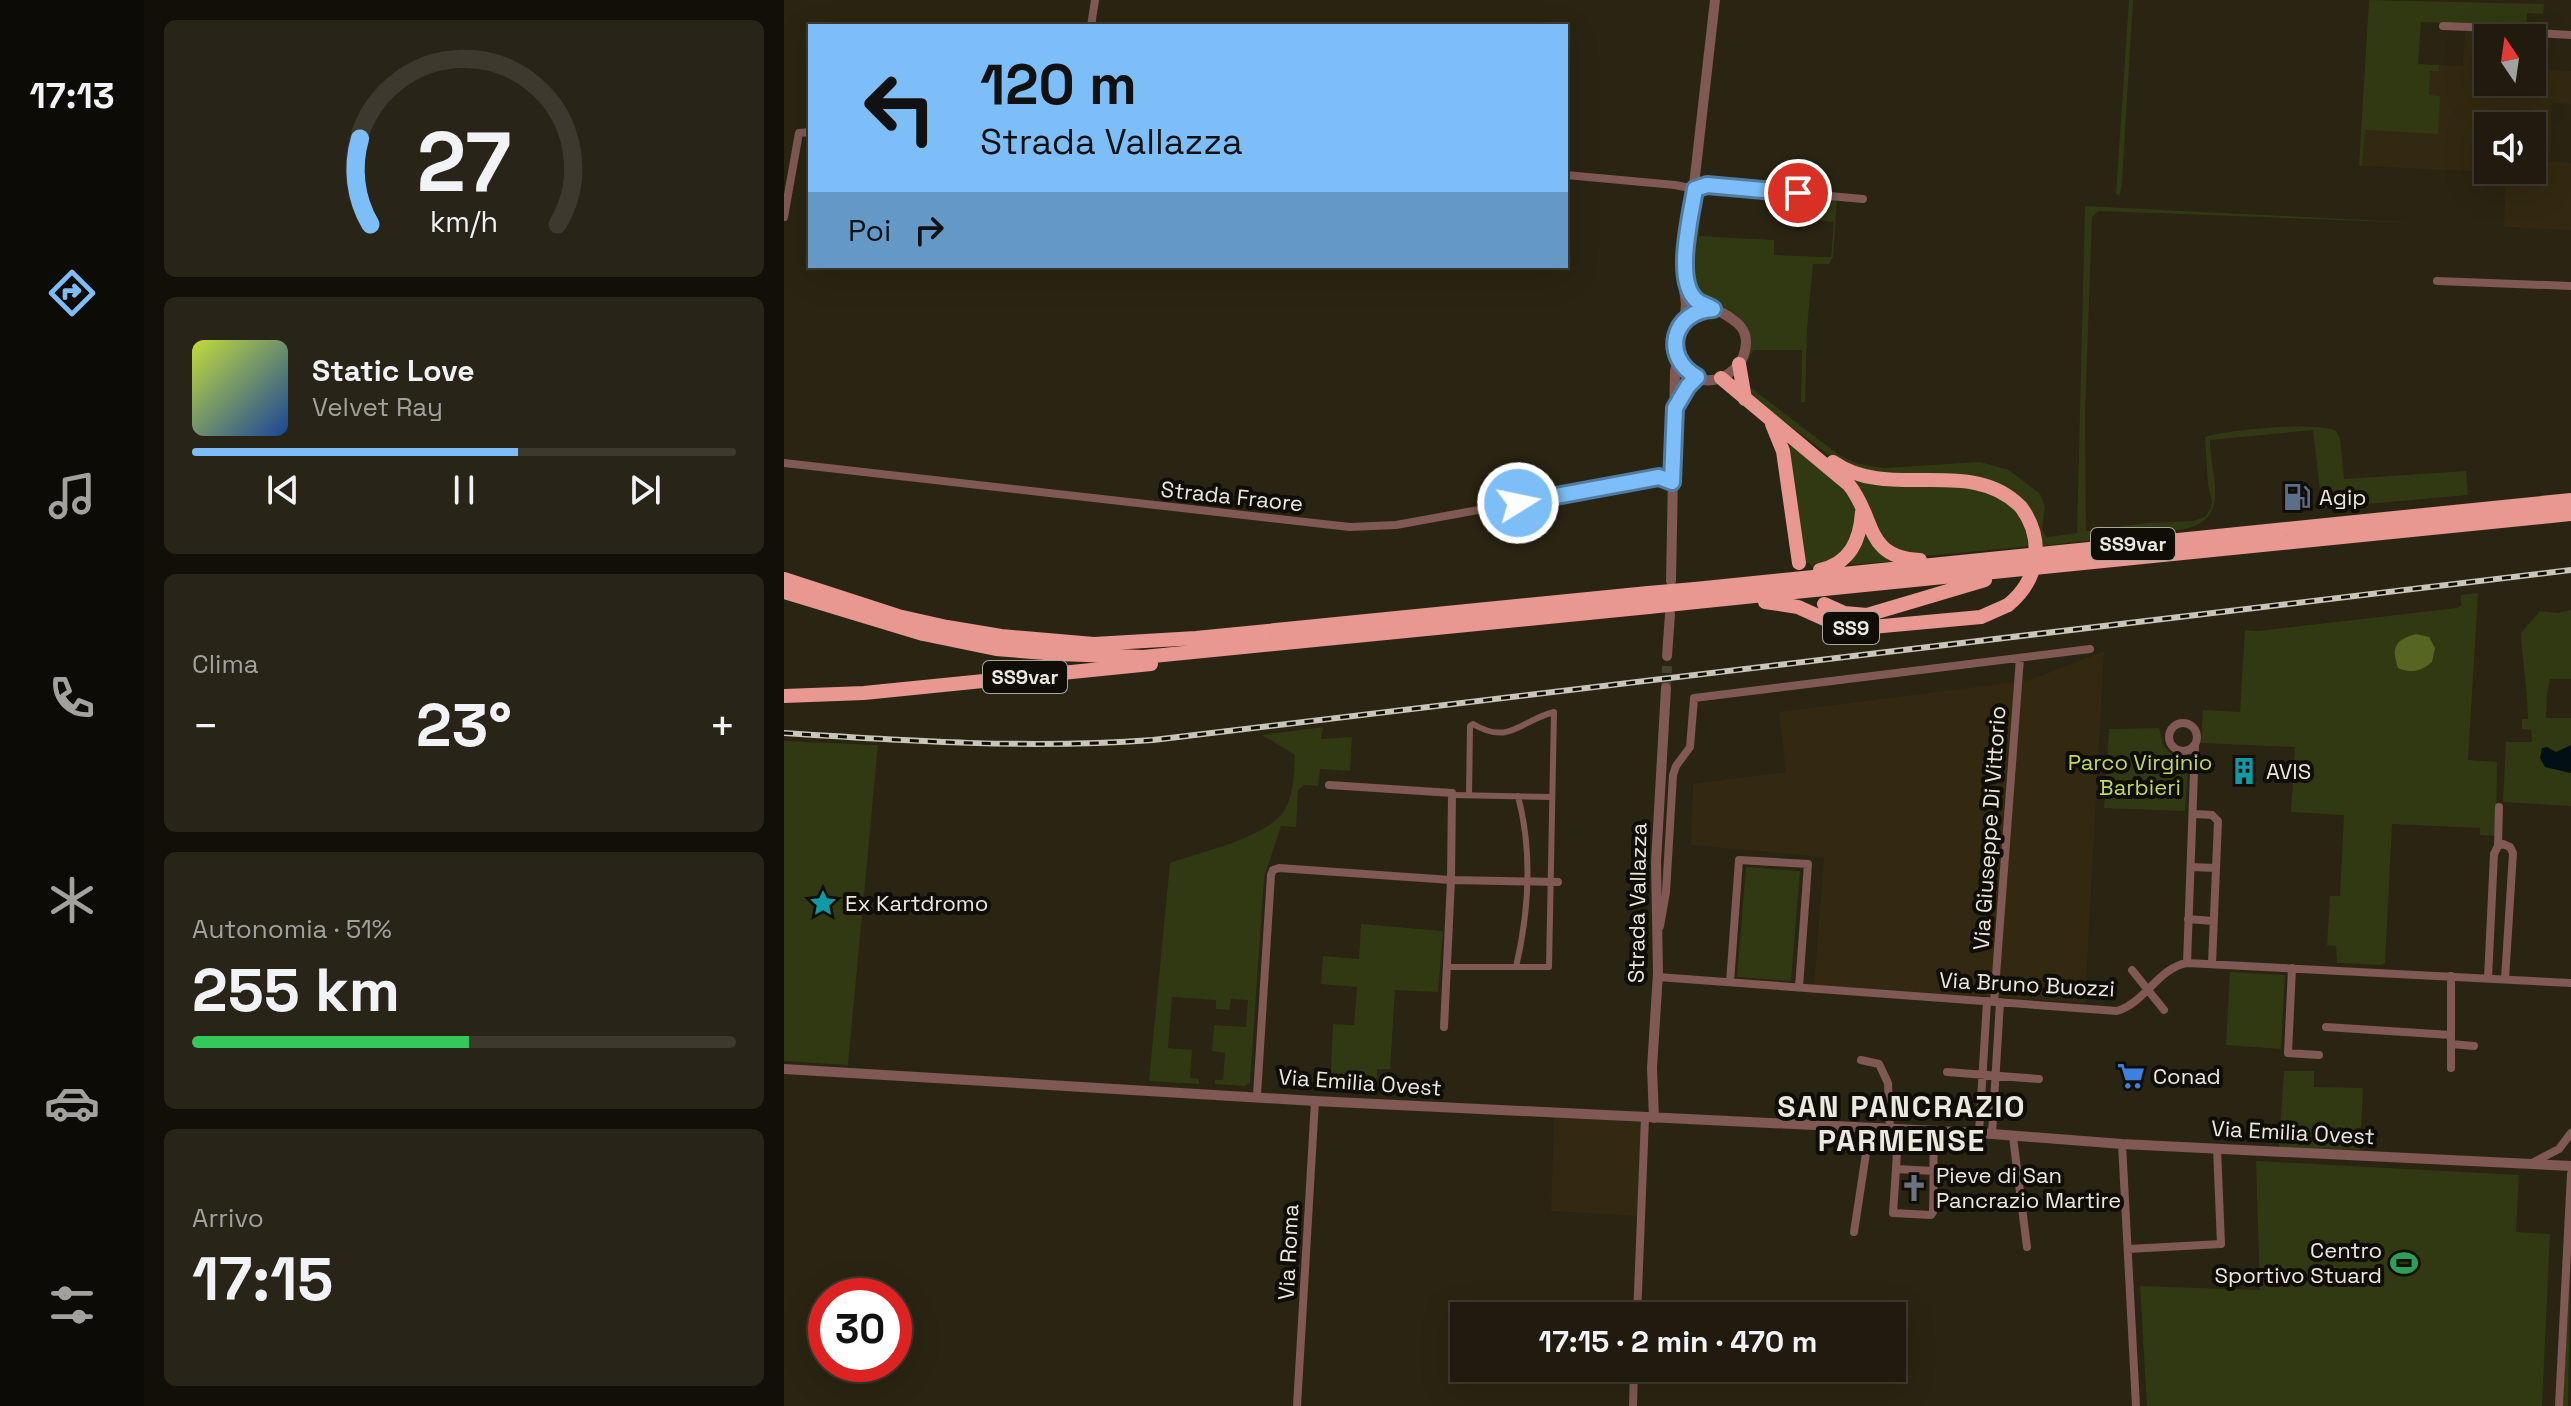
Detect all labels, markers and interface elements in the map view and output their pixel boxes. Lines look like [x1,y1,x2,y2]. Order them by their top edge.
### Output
north arrow [2474,24,2546,96]
map controls [2474,24,2546,184]
text: 120 m [980,49,1137,120]
icon: left [848,56,952,160]
text: 17:13 [29,73,115,119]
text: 27 [417,108,511,214]
button: sound [2474,112,2546,184]
text: Strada Vallazza [980,119,1243,165]
pin [1764,159,1832,227]
icon: arrive [1776,171,1820,215]
text: km/h [430,204,498,240]
icon: right [907,208,951,252]
text: Poi [848,211,891,250]
icon: directions [44,265,100,321]
text: Static Love [312,351,475,390]
text: Velvet Ray [312,390,443,424]
position arrow [1476,461,1560,545]
icon: music [44,468,100,524]
icon: previous [261,468,305,512]
icon: pause [442,468,486,512]
icon: next [623,468,667,512]
street label: Strada Fraore [1159,475,1305,517]
fuel station icon: Agip [2282,482,2312,512]
place label: Agip [2319,483,2367,511]
road number: SS9var [2091,528,2175,560]
road number: SS9 [1823,612,1879,644]
text: Clima [192,647,259,681]
road number: SS9var [983,661,1067,693]
icon: phone [44,670,100,726]
text: 23° [416,687,512,764]
text: − [192,698,219,754]
text: + [709,698,736,754]
street label: Via Giuseppe Di Vittorio [1966,705,2012,951]
park label: Parco Virginio Barbieri [2068,748,2212,801]
building icon: AVIS [2229,756,2259,786]
place label: AVIS [2266,757,2311,785]
street label: Strada Vallazza [1622,822,1652,983]
icon: climate [44,872,100,928]
place icon: Ex Kartdromo [808,888,838,918]
place label: Ex Kartdromo [845,889,988,917]
text: Autonomia · 51% [192,912,392,946]
text: 255 km [192,952,400,1029]
street label: Via Bruno Buozzi [1938,965,2116,1003]
supermarket icon: Conad [2116,1061,2146,1091]
street label: Via Emilia Ovest [1277,1062,1443,1102]
place label: Conad [2153,1062,2221,1090]
icon: car [44,1075,100,1131]
district label: SAN PANCRAZIO PARMENSE [1777,1087,2027,1160]
street label: Via Emilia Ovest [2211,1114,2375,1150]
place label: Pieve di San Pancrazio Martire [1936,1161,2121,1214]
church icon: Pieve di San Pancrazio Martire [1899,1173,1929,1203]
text: Arrivo [192,1201,264,1235]
street label: Via Roma [1271,1203,1305,1301]
place label: Centro Sportivo Stuard [2215,1236,2382,1289]
text: 17:15 [192,1241,333,1318]
sports icon: Centro Sportivo Stuard [2389,1248,2419,1278]
icon: filters [44,1277,100,1333]
speed limit sign: 30 [808,1278,912,1382]
text: 17:15 · 2 min · 470 m [1539,1322,1817,1361]

